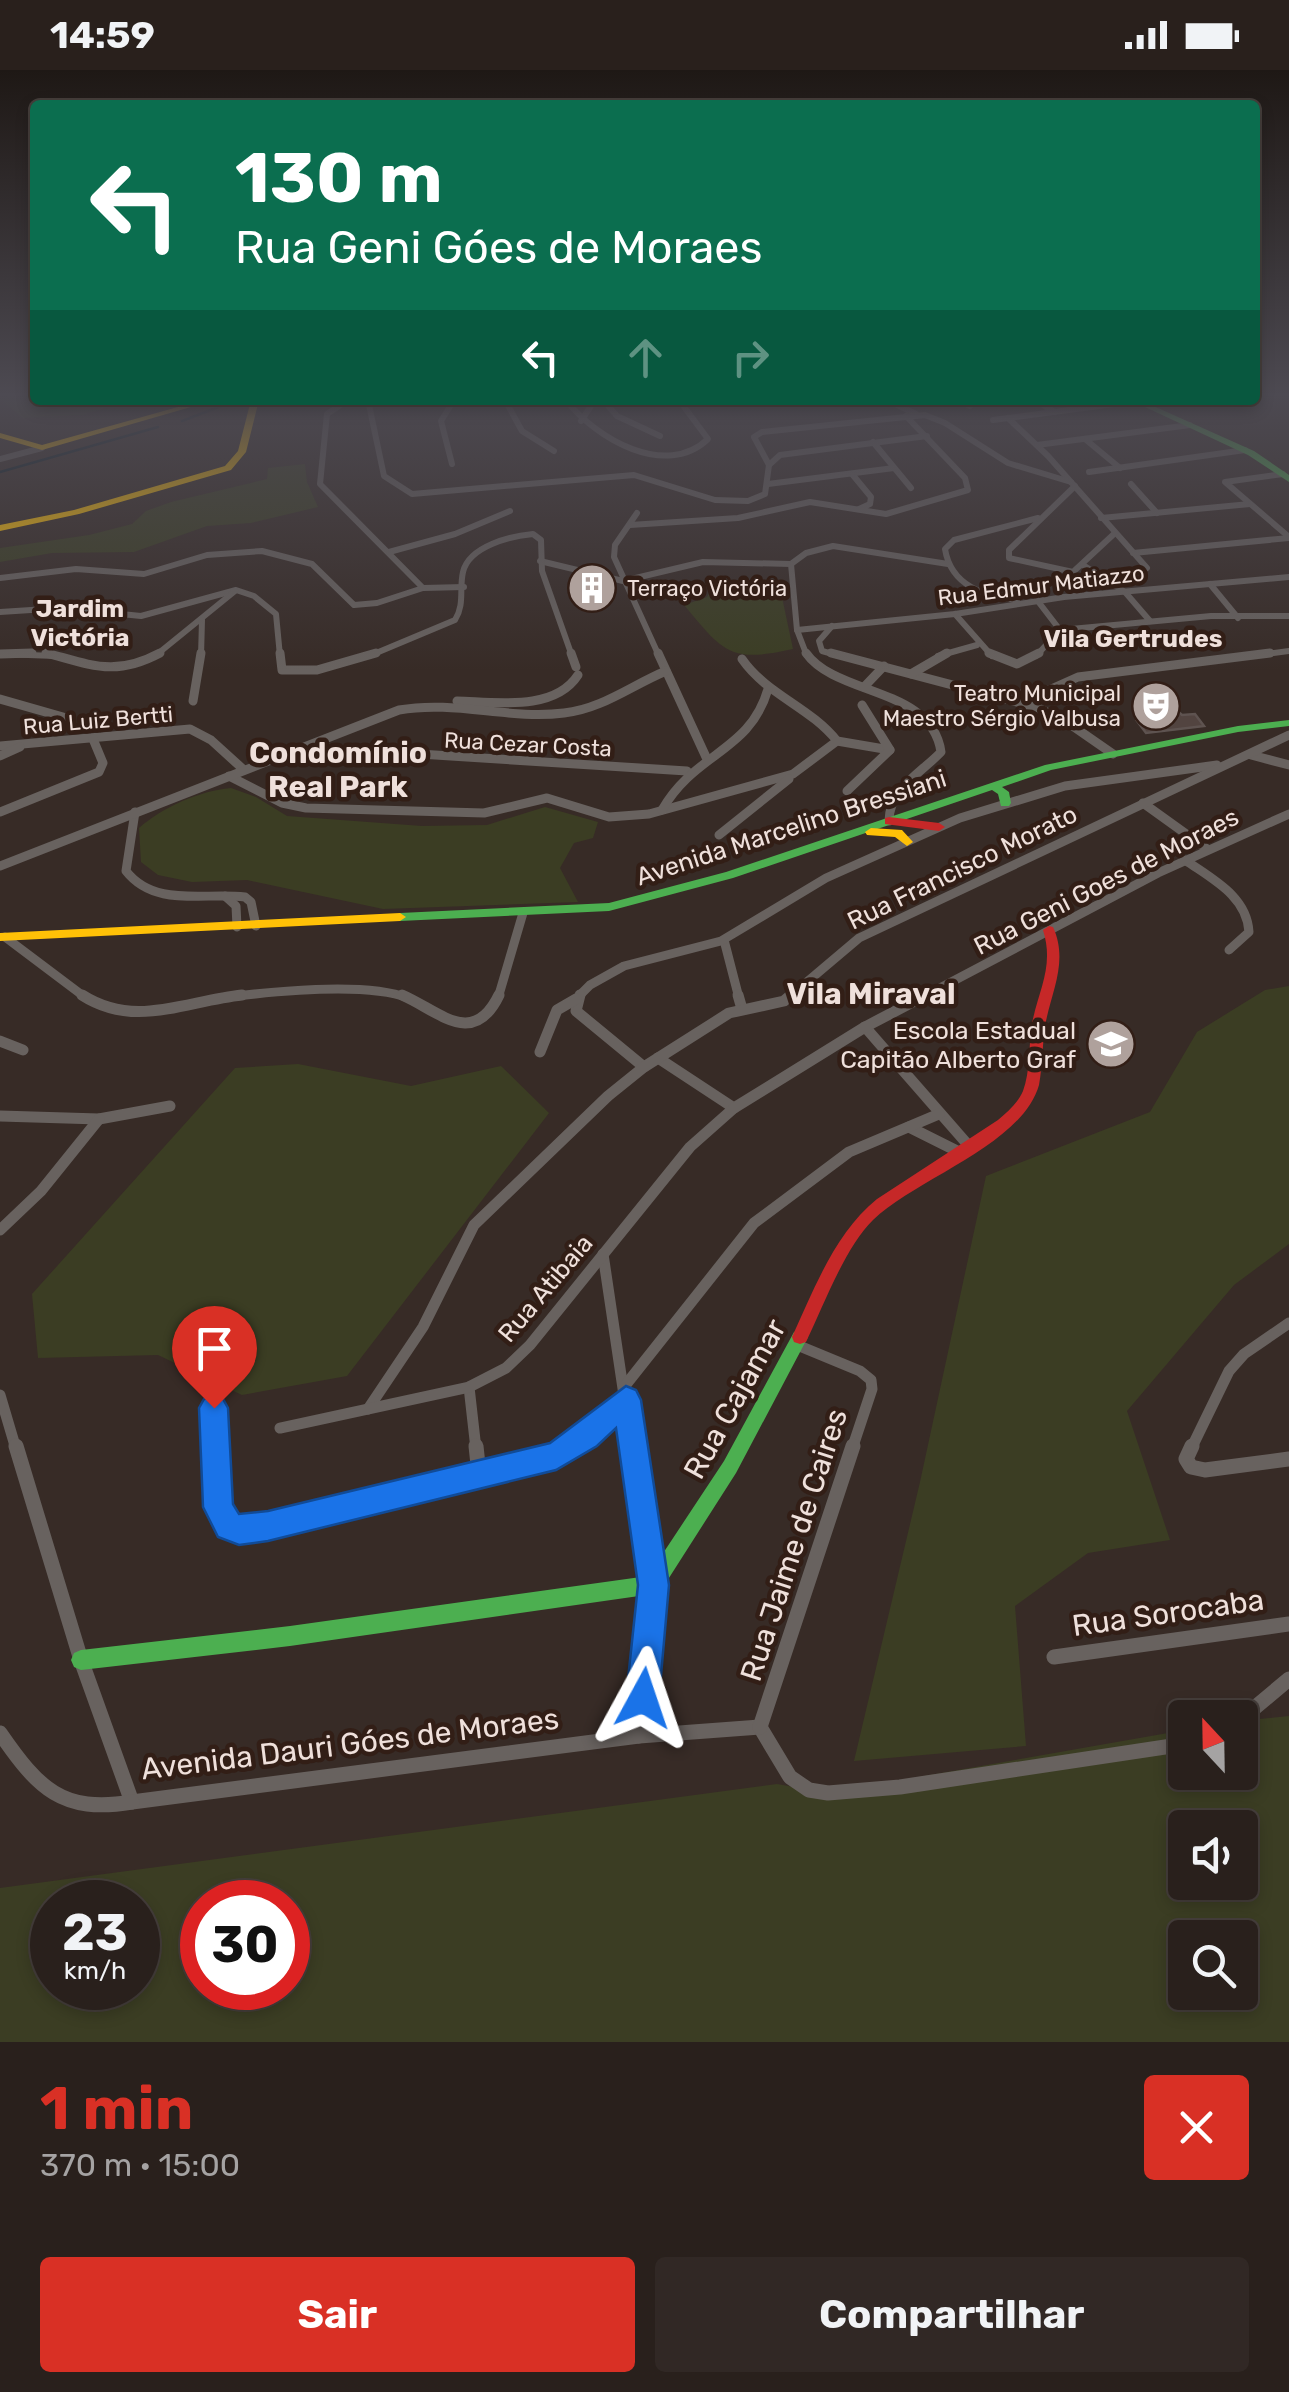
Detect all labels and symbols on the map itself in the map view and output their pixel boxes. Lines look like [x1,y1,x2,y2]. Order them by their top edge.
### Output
street label: Rua Edmur Matiazzo [936,559,1146,612]
building icon: Terraço Victória [566,562,618,614]
place label: Terraço Victória [627,575,787,602]
district label: Jardim Victória [30,594,130,652]
district label: Vila Gertrudes [1043,624,1223,653]
place label: Teatro Municipal Maestro Sérgio Valbusa [883,680,1121,732]
theatre icon: Teatro Municipal Maestro Sérgio Valbusa [1130,680,1182,732]
street label: Rua Luiz Bertti [22,701,174,740]
street label: Rua Cezar Costa [443,727,613,762]
district label: Condomínio Real Park [249,735,427,805]
street label: Avenida Marcelino Bressiani [632,764,950,891]
street label: Rua Francisco Morato [843,799,1082,936]
street label: Rua Geni Goes de Moraes [969,802,1243,961]
district label: Vila Miraval [786,976,956,1012]
place label: Escola Estadual Capitão Alberto Graf [840,1016,1076,1074]
school or university icon: Escola Estadual Capitão Alberto Graf [1085,1018,1137,1070]
street label: Rua Atibaia [492,1229,599,1348]
pin [172,1306,257,1409]
street label: Rua Cajamar [676,1312,794,1485]
street label: Rua Jaime de Caires [733,1404,855,1686]
street label: Rua Sorocaba [1070,1582,1266,1644]
position arrow [591,1646,695,1750]
north arrow [1168,1700,1258,1790]
street label: Avenida Dauri Góes de Moraes [139,1701,561,1787]
speed limit sign: 30 [180,1880,310,2010]

